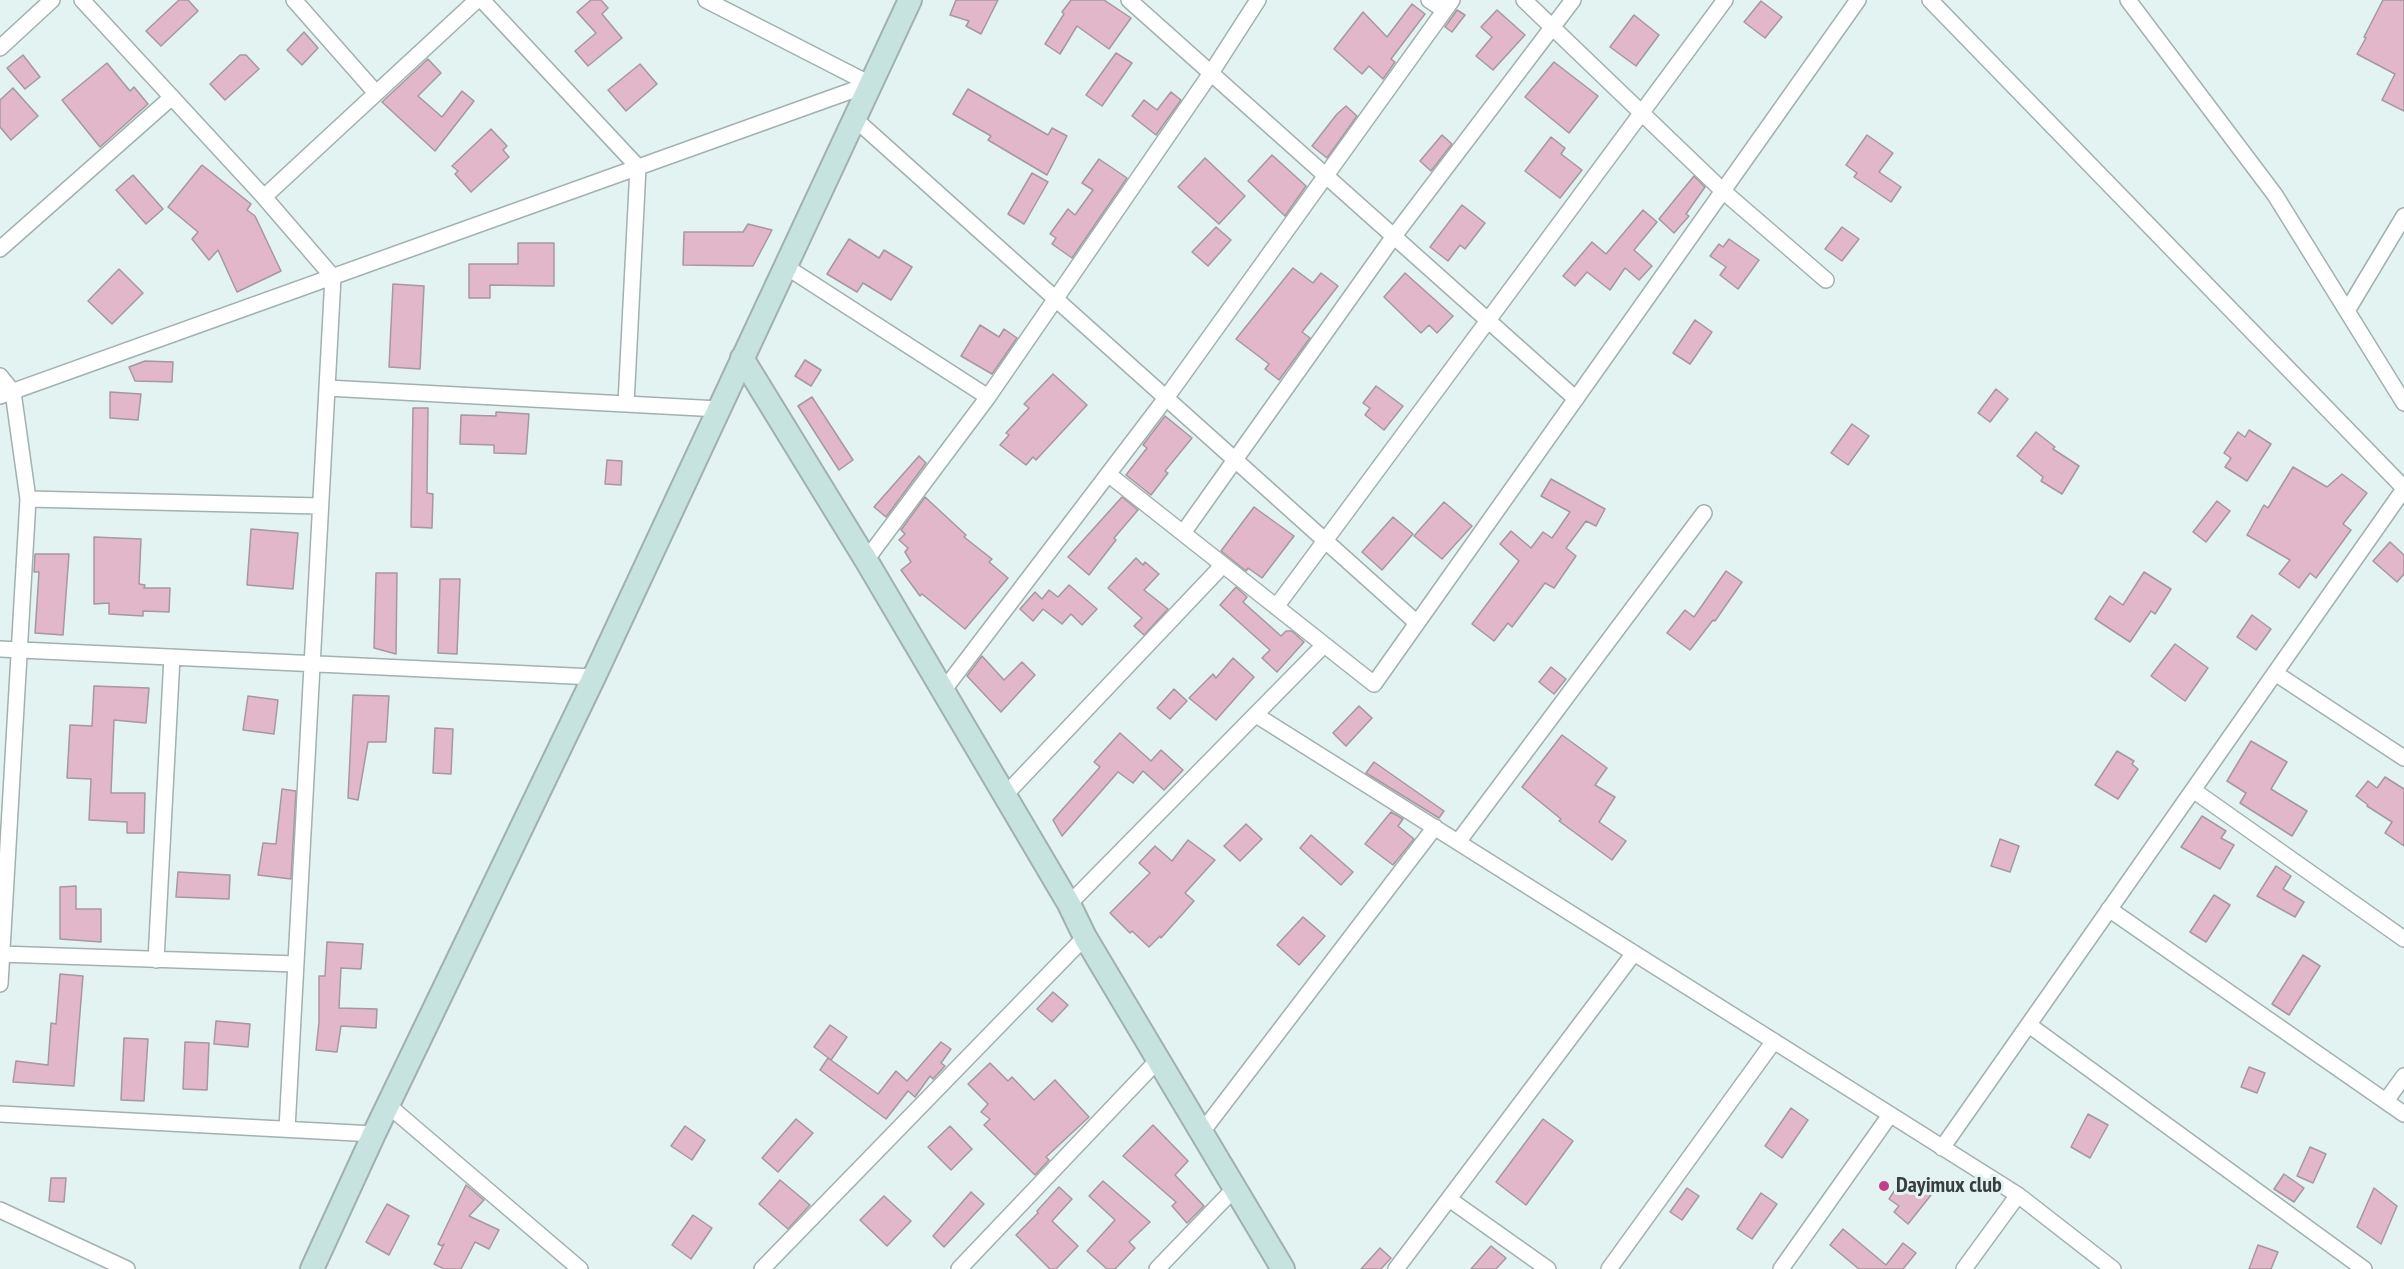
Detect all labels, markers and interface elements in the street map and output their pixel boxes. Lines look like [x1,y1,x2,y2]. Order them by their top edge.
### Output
place label: Dayimux club [1896,1173,2002,1199]
marker: Dayimux club [1877,1179,1891,1193]

